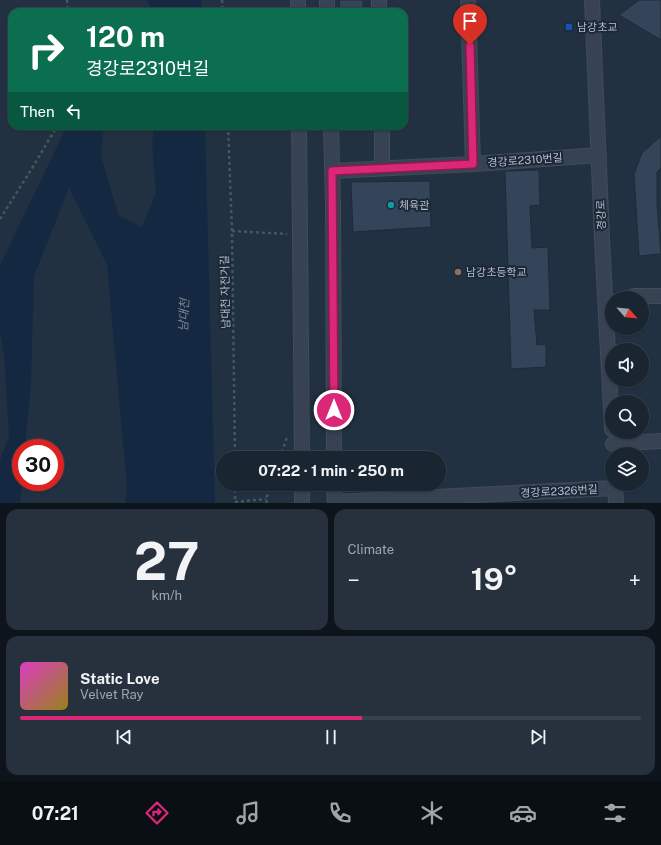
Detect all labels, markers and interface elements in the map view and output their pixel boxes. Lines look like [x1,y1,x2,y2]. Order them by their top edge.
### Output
pin [453,4,487,45]
icon: arrive [459,10,481,32]
text: 120 m [86,20,165,53]
place label: 남강초교 [577,21,617,33]
marker: 남강초교 [564,22,574,32]
icon: right [20,24,72,76]
text: 경강로2310번길 [86,58,209,79]
icon: left [63,100,85,122]
text: Then [20,103,55,120]
street label: 경강로2310번길 [487,151,563,169]
place label: 체육관 [399,199,429,211]
marker: 체육관 [386,200,396,210]
street label: 경강로 [594,200,608,230]
street label: 남대천 자전거길 [218,255,232,329]
place label: 남강초등학교 [466,266,527,278]
marker: 남강초등학교 [453,267,463,277]
north arrow [605,291,649,335]
map controls [605,291,649,491]
water label: 남대천 [176,296,192,332]
button: sound [605,343,649,387]
position arrow [313,389,355,431]
button: search [605,395,649,439]
speed limit sign: 30 [12,439,64,491]
button: layers [605,447,649,491]
text: 07:22 · 1 min · 250 m [258,462,404,479]
street label: 경강로2326번길 [520,483,598,499]
text: 27 [134,531,200,592]
text: Climate [348,542,394,557]
text: 19° [471,561,518,597]
text: − [348,567,360,593]
text: + [629,567,641,593]
text: km/h [151,588,182,603]
text: Static Love [80,670,160,687]
text: Velvet Ray [80,687,144,702]
icon: previous [113,726,135,748]
icon: pause [320,726,342,748]
icon: next [527,726,549,748]
icon: directions [143,799,171,827]
icon: music [234,799,262,827]
icon: phone [326,799,354,827]
icon: climate [418,799,446,827]
icon: car [509,799,537,827]
icon: filters [601,799,629,827]
text: 07:21 [32,803,79,824]

